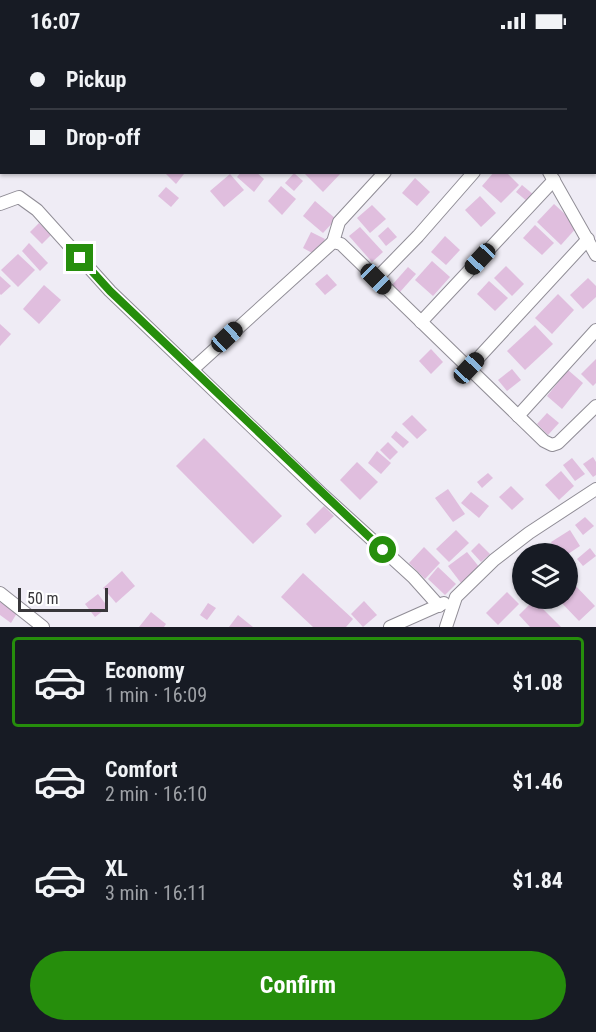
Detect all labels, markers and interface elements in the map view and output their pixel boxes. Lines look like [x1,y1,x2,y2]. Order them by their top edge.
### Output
text: 16:07 [30,9,81,34]
text: Pickup [66,67,126,92]
text: Drop-off [66,125,140,150]
car [461,240,499,278]
route end [66,244,93,271]
car [357,260,395,298]
car [208,318,246,356]
car [450,349,488,387]
route start [369,536,396,563]
map controls [512,543,578,609]
button: layers [512,543,578,609]
scale bar [18,585,108,612]
text: 50 m [27,589,59,608]
icon: car [33,655,87,709]
text: Economy [105,658,185,683]
text: $1.08 [512,670,563,695]
text: 1 min · 16:09 [105,683,207,707]
icon: car [33,754,87,808]
text: Comfort [105,757,178,782]
text: $1.46 [512,769,563,794]
text: 2 min · 16:10 [105,782,207,806]
icon: car [33,853,87,907]
text: XL [105,856,128,881]
text: $1.84 [512,868,563,893]
text: 3 min · 16:11 [105,881,207,905]
button: Confirm [30,951,566,1020]

